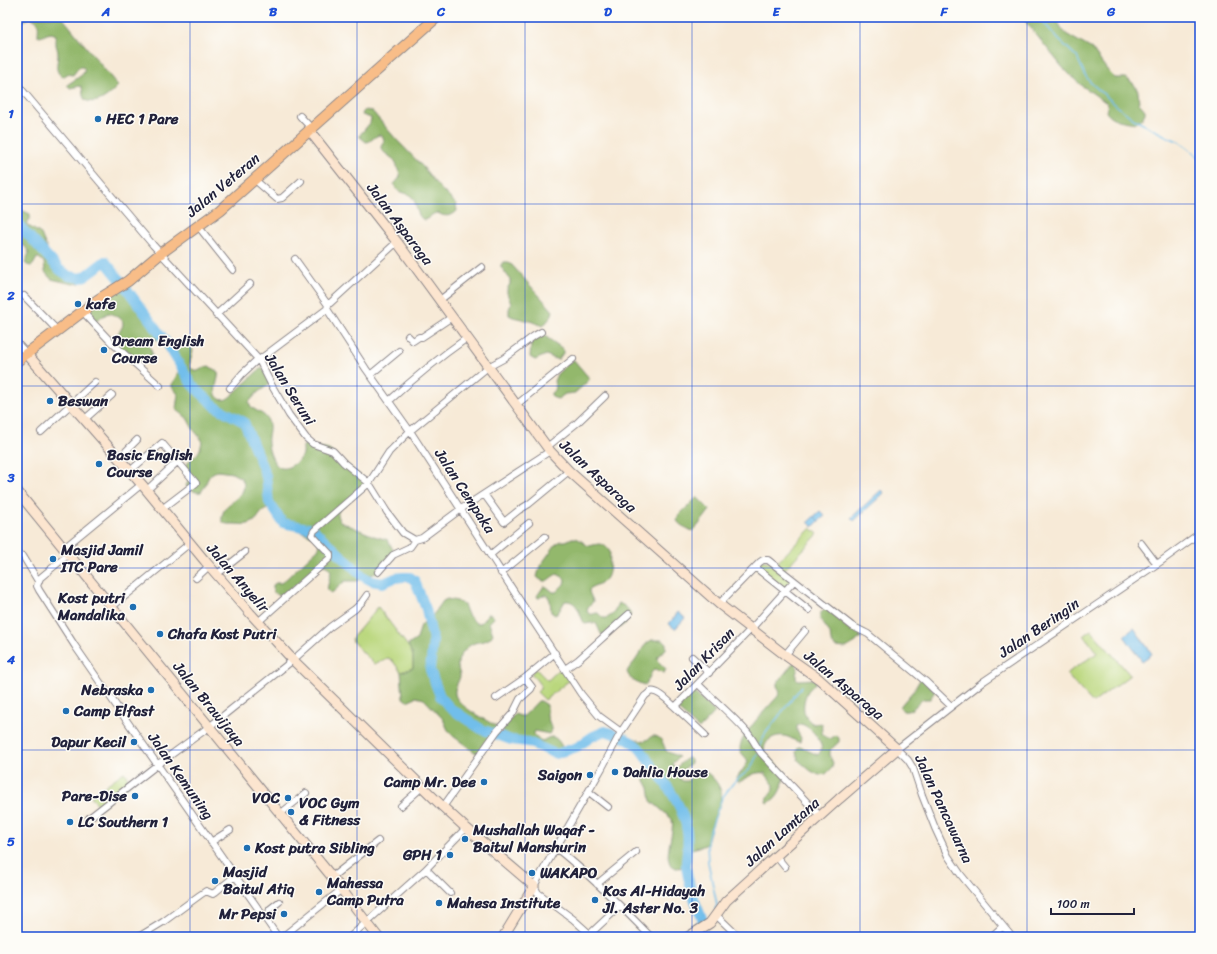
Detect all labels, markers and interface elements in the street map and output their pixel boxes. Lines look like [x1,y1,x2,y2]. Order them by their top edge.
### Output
text: A [101,0,110,23]
text: B [269,0,278,23]
text: C [436,0,446,23]
text: D [604,0,612,23]
text: E [772,0,781,23]
text: F [939,0,948,23]
text: G [1106,0,1116,23]
text: 1 [8,102,14,125]
place label: HEC 1 Pare [105,106,179,132]
marker: HEC 1 Pare [93,114,103,124]
street label: Jalan Veteran [179,146,266,225]
street label: Jalan Asparaga [359,176,440,272]
text: 2 [6,284,15,307]
place label: kafe [85,291,116,317]
marker: kafe [73,299,83,309]
place label: Dream English Course [111,328,204,371]
marker: Dream English Course [99,345,109,355]
street label: Jalan Seruni [257,347,323,431]
place label: Beswan [58,388,109,414]
marker: Beswan [45,396,55,406]
street label: Jalan Asparaga [552,432,643,519]
place label: Basic English Course [106,442,193,485]
street label: Jalan Cempaka [427,442,503,539]
marker: Basic English Course [94,459,104,469]
text: 3 [6,466,15,489]
street label: Jalan Anyelir [199,536,277,620]
place label: Masjid Jamil ITC Pare [60,537,144,580]
marker: Masjid Jamil ITC Pare [48,554,58,564]
place label: Kost putri Mandalika [57,585,126,628]
street label: Jalan Beringin [992,591,1085,665]
marker: Kost putri Mandalika [128,602,138,612]
place label: Chafa Kost Putri [167,621,277,647]
street label: Jalan Krisan [666,621,741,698]
marker: Chafa Kost Putri [155,629,165,639]
street label: Jalan Asparaga [797,643,890,727]
text: 4 [6,648,16,671]
street label: Jalan Brawijaya [166,655,252,753]
place label: Nebraska [80,677,143,703]
marker: Nebraska [146,685,156,695]
place label: Camp Elfast [73,698,155,724]
marker: Camp Elfast [61,706,71,716]
street label: Jalan Kemuning [140,726,221,825]
place label: Dapur Kecil [51,729,127,755]
marker: Dapur Kecil [129,737,139,747]
street label: Jalan Pancawarna [907,749,981,868]
place label: Dahlia House [623,759,708,785]
place label: Saigon [537,762,583,788]
marker: Dahlia House [610,767,620,777]
place label: Camp Mr. Dee [383,769,476,795]
marker: Saigon [585,770,595,780]
marker: Camp Mr. Dee [479,777,489,787]
place label: Pare-Dise [62,783,127,809]
place label: VOC [252,785,281,811]
place label: VOC Gym & Fitness [299,790,361,833]
marker: Pare-Dise [130,791,140,801]
street label: Jalan Lamtana [738,791,826,874]
marker: VOC [283,793,293,803]
marker: VOC Gym & Fitness [286,807,296,817]
place label: LC Southern 1 [78,809,169,835]
marker: LC Southern 1 [65,817,75,827]
place label: Mushallah Waqaf - Baitul Manshurin [472,817,595,860]
text: 5 [7,830,15,853]
marker: Mushallah Waqaf - Baitul Manshurin [460,834,470,844]
place label: Kost putra Sibling [254,835,375,861]
place label: GPH 1 [402,842,443,868]
marker: Kost putra Sibling [242,843,252,853]
marker: GPH 1 [445,850,455,860]
place label: Masjid Baitul Atiq [222,859,295,902]
place label: WAKAPO [540,860,598,886]
marker: WAKAPO [527,868,537,878]
place label: Mahessa Camp Putra [326,870,404,913]
marker: Masjid Baitul Atiq [210,876,220,886]
place label: Kos Al-Hidayah Jl. Aster No. 3 [602,878,705,921]
marker: Mahessa Camp Putra [314,887,324,897]
place label: Mahesa Institute [446,890,561,916]
scale bar [1051,890,1134,916]
text: 100 m [1057,893,1090,915]
marker: Kos Al-Hidayah Jl. Aster No. 3 [590,895,600,905]
marker: Mahesa Institute [434,898,444,908]
place label: Mr Pepsi [218,901,277,927]
marker: Mr Pepsi [279,909,289,919]

